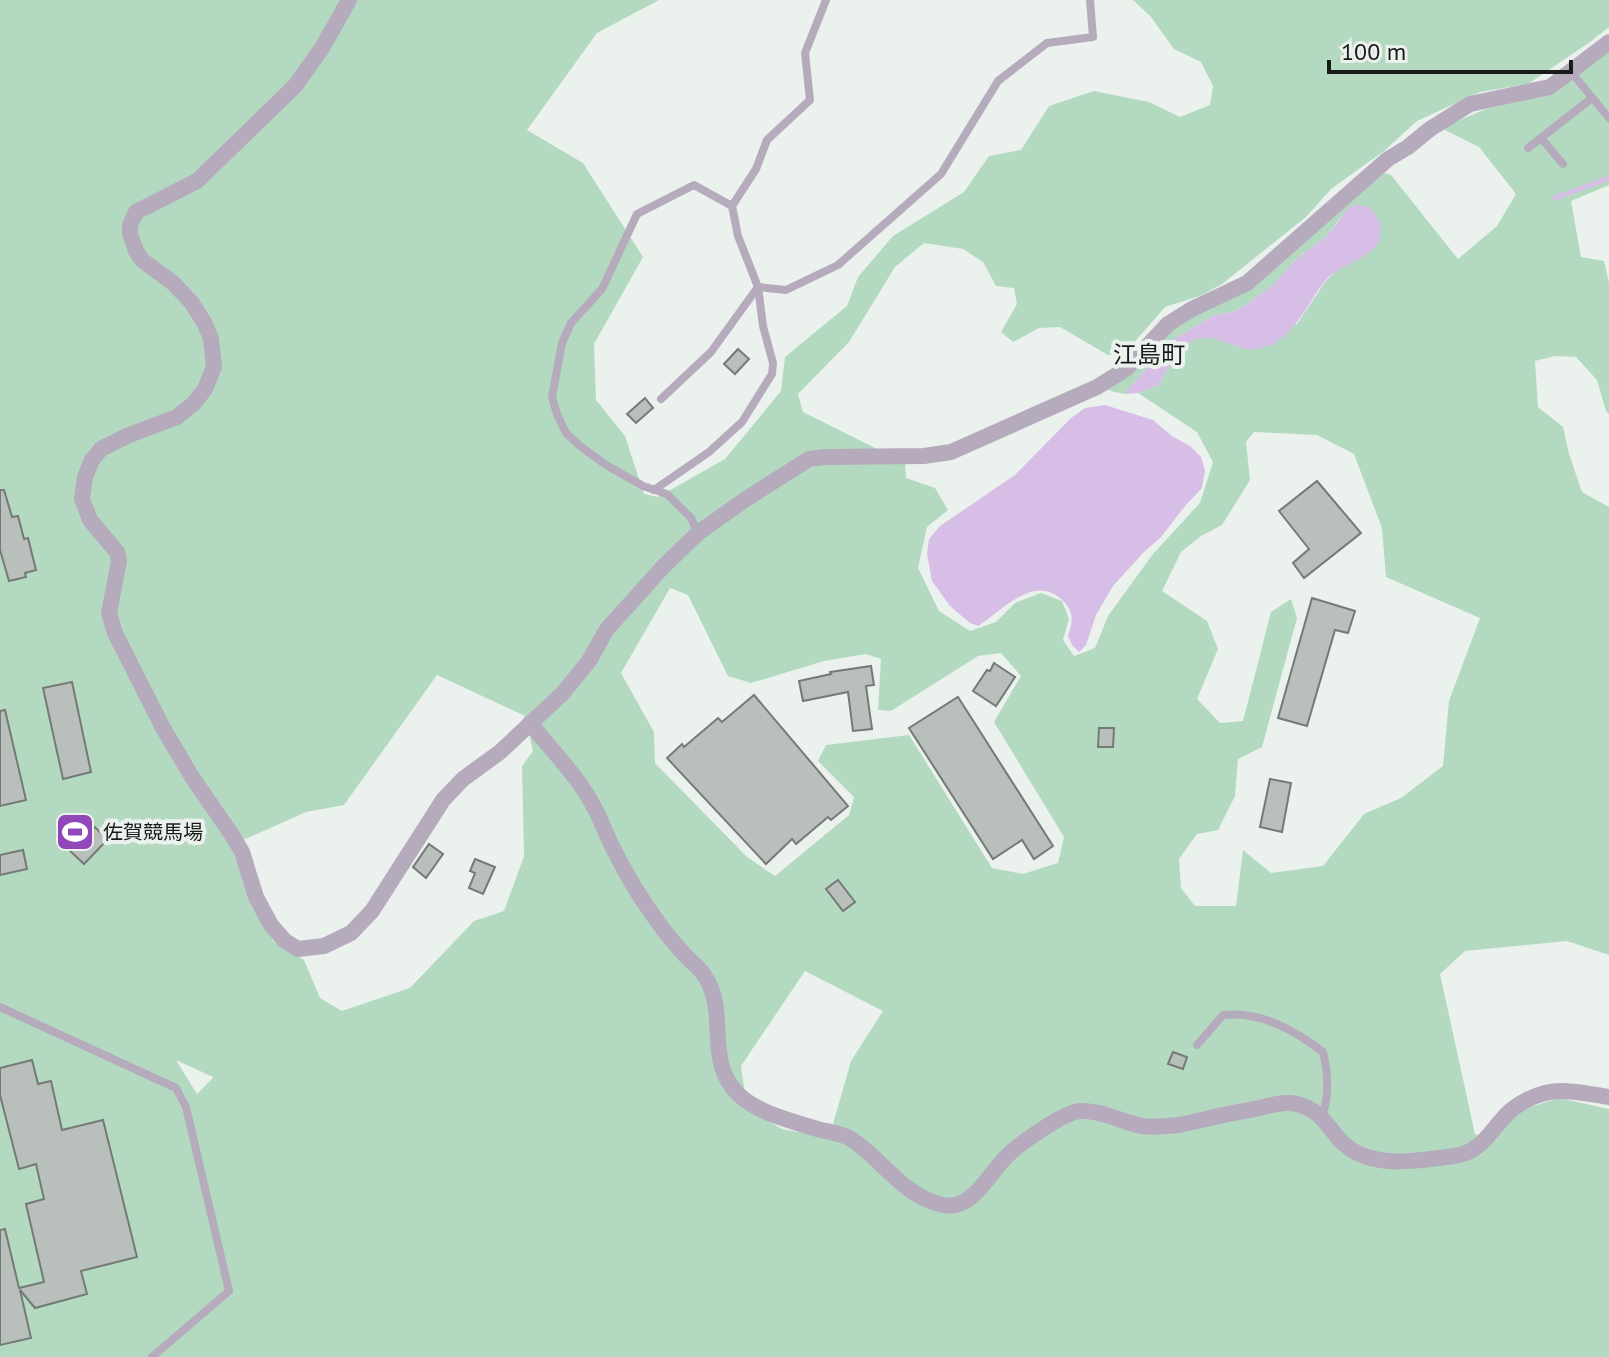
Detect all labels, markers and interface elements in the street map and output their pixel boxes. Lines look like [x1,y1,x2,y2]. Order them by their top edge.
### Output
scale bar [1329,24,1571,74]
text: 100 m [1341,36,1406,67]
district label: 江島町 [1113,339,1185,370]
sports icon: 佐賀競馬場 [54,811,96,853]
place label: 佐賀競馬場 [103,819,203,845]

